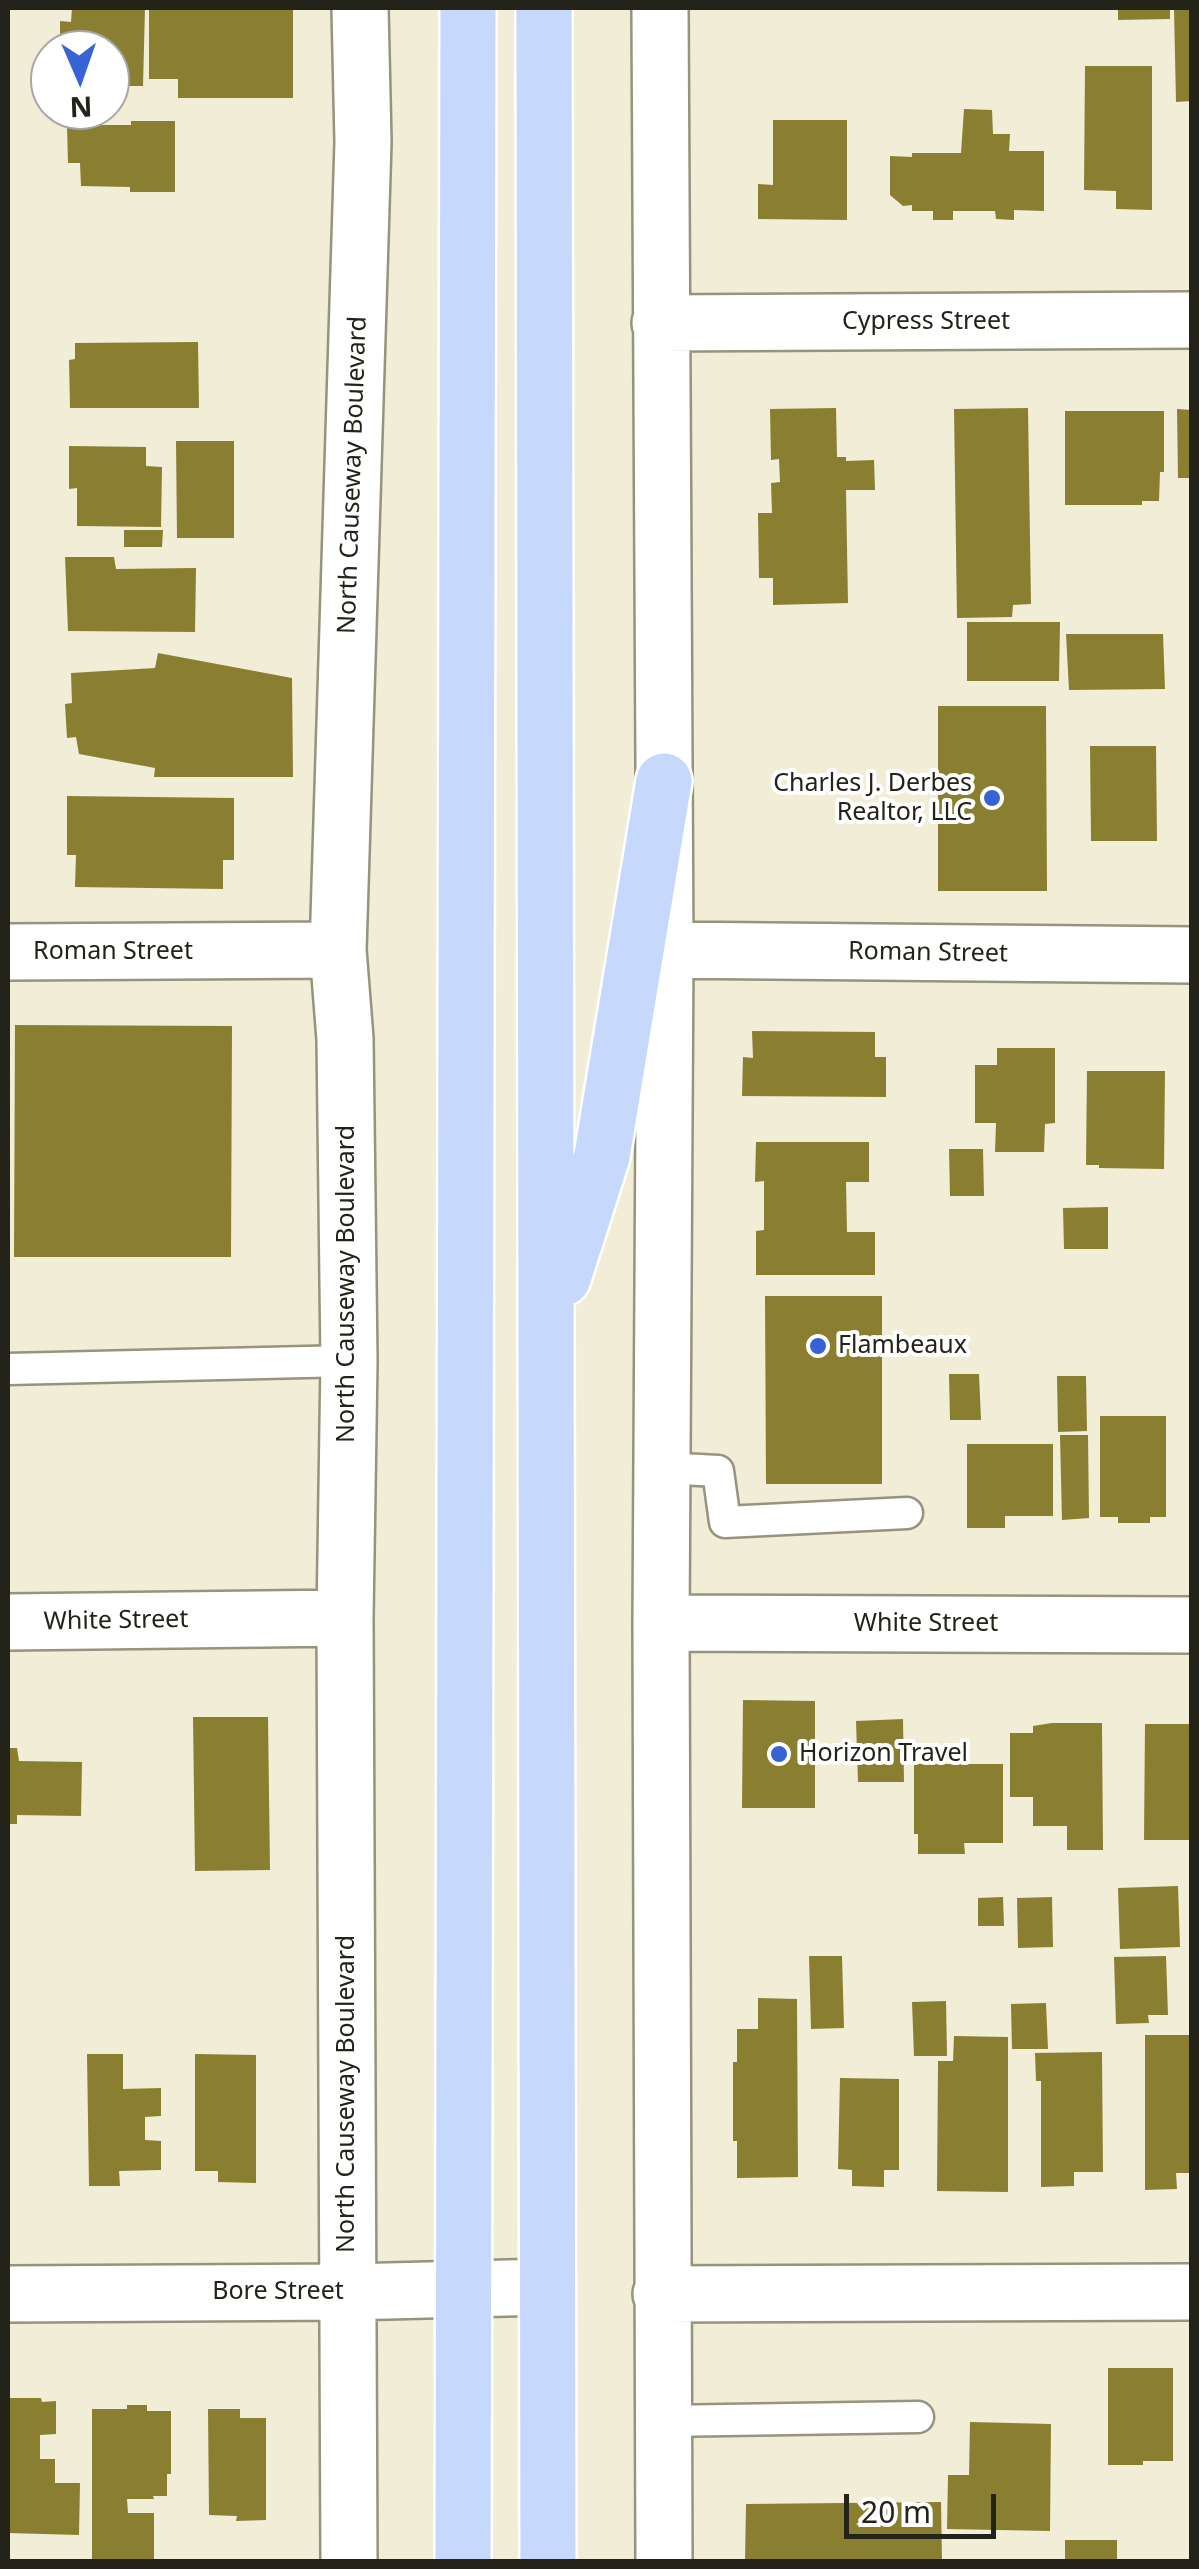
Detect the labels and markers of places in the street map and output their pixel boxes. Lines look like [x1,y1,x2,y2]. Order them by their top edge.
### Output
place label: Charles J. Derbes Realtor, LLC [773,769,972,828]
marker: Charles J. Derbes Realtor, LLC [981,787,1003,809]
place label: Flambeaux [838,1331,967,1361]
marker: Flambeaux [807,1335,829,1357]
place label: Horizon Travel [799,1739,968,1769]
marker: Horizon Travel [768,1743,790,1765]

